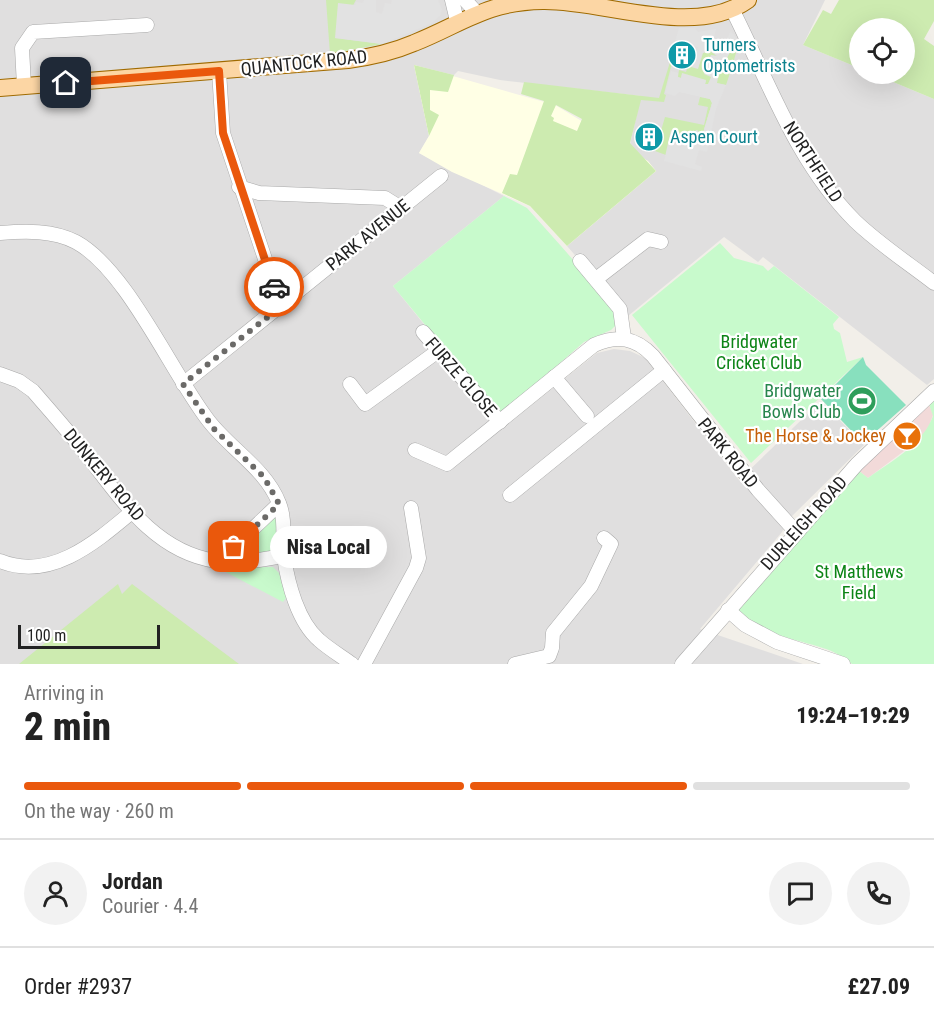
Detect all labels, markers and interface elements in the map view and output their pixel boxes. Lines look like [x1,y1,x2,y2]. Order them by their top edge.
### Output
map controls [849,18,915,84]
button: locate [849,18,915,84]
place label: Turners Optometrists [703,34,796,76]
building icon: Turners Optometrists [666,39,698,71]
street label: QUANTOCK ROAD [240,45,368,80]
pin [40,57,91,108]
icon: home [49,66,82,99]
street label: NORTHFIELD [779,117,847,206]
building icon: Aspen Court [633,121,665,153]
place label: Aspen Court [670,126,758,147]
street label: PARK AVENUE [322,194,414,275]
courier [244,257,304,317]
icon: car [258,271,291,304]
park label: Bridgwater Cricket Club [716,331,802,373]
street label: FURZE CLOSE [421,333,502,421]
place label: Bridgwater Bowls Club [762,380,842,422]
sports icon: Bridgwater Bowls Club [846,385,878,417]
street label: PARK ROAD [694,414,763,492]
bar icon: The Horse & Jockey [891,420,923,452]
street label: DUNKERY ROAD [60,424,149,525]
place label: The Horse & Jockey [745,425,886,446]
street label: DURLEIGH ROAD [756,472,851,574]
pin [208,521,259,572]
callout: Nisa Local [270,526,387,568]
icon: bag [217,530,250,563]
text: Nisa Local [287,535,370,559]
park label: St Matthews Field [815,561,903,603]
scale bar [18,622,160,650]
text: 100 m [27,626,66,645]
text: Arriving in [24,681,104,705]
text: 19:24–19:29 [796,703,910,728]
text: 2 min [24,704,111,750]
text: On the way · 260 m [24,799,174,823]
button: person [24,862,87,925]
button: chat [769,862,832,925]
button: phone [847,862,910,925]
text: Jordan [102,869,163,894]
text: Courier · 4.4 [102,894,198,918]
text: Order #2937 [24,974,132,999]
text: £27.09 [848,974,910,999]

